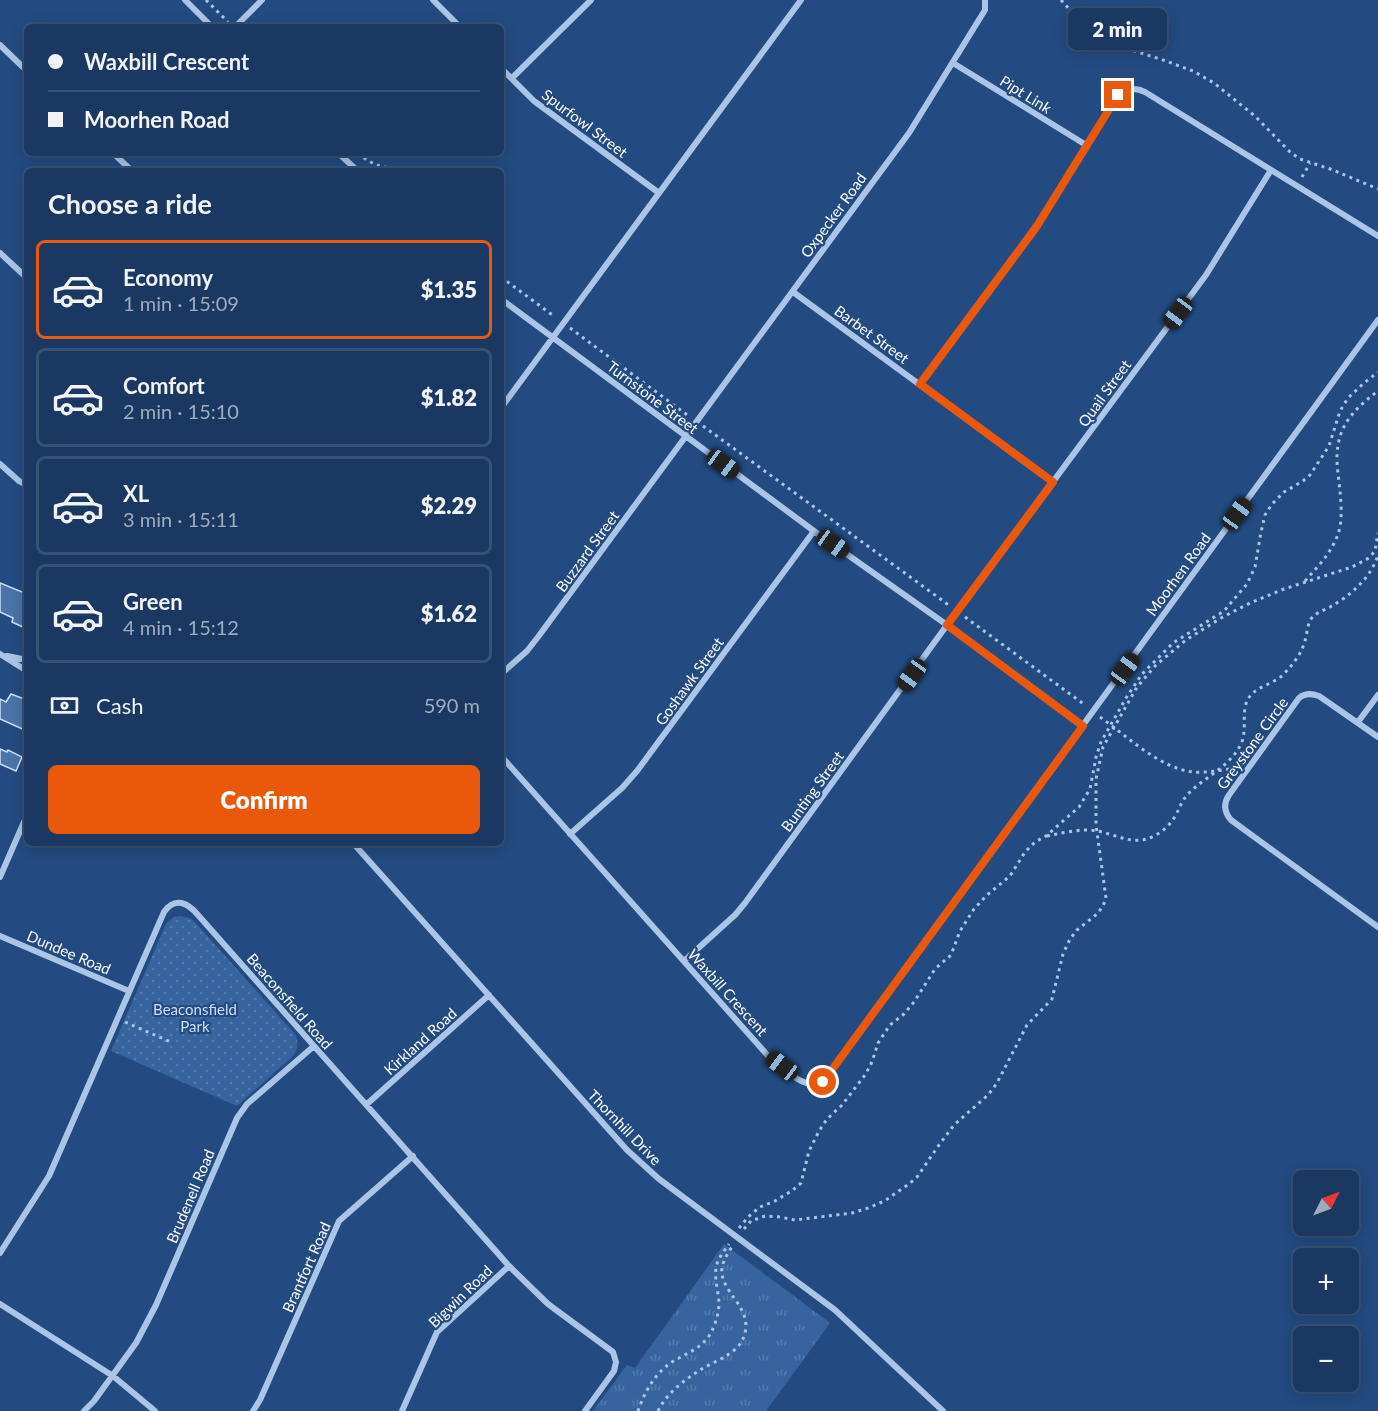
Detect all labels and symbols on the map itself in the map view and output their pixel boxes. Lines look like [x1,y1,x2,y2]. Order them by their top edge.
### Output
callout: 2 min [1068,8,1168,50]
street label: Pipt Link [997,71,1055,117]
route end [1104,81,1131,108]
street label: Spurfowl Street [539,85,632,161]
street label: Oxpecker Road [796,169,870,261]
car [1160,293,1196,333]
street label: Barbet Street [831,301,913,367]
street label: Quail Street [1074,356,1135,430]
street label: Turnstone Street [604,357,703,437]
car [703,446,743,482]
car [1219,494,1255,534]
street label: Buzzard Street [552,506,623,595]
car [813,526,853,562]
street label: Moorhen Road [1142,529,1214,619]
street label: Goshawk Street [651,633,727,729]
car [1107,649,1143,689]
car [894,655,930,695]
street label: Greystone Circle [1213,693,1291,792]
street label: Bunting Street [777,747,848,835]
street label: Dundee Road [24,926,114,978]
street label: Waxbill Crescent [684,945,772,1040]
street label: Beaconsfield Road [244,949,336,1053]
park label: Beaconsfield Park [153,1000,237,1035]
street label: Kirkland Road [380,1004,460,1078]
car [762,1048,802,1084]
route start [809,1068,836,1095]
street label: Thornhill Drive [584,1085,666,1169]
street label: Brudenell Road [162,1146,218,1246]
north arrow [1293,1170,1359,1236]
street label: Brantfort Road [278,1219,334,1315]
street label: Bigwin Road [424,1261,496,1331]

